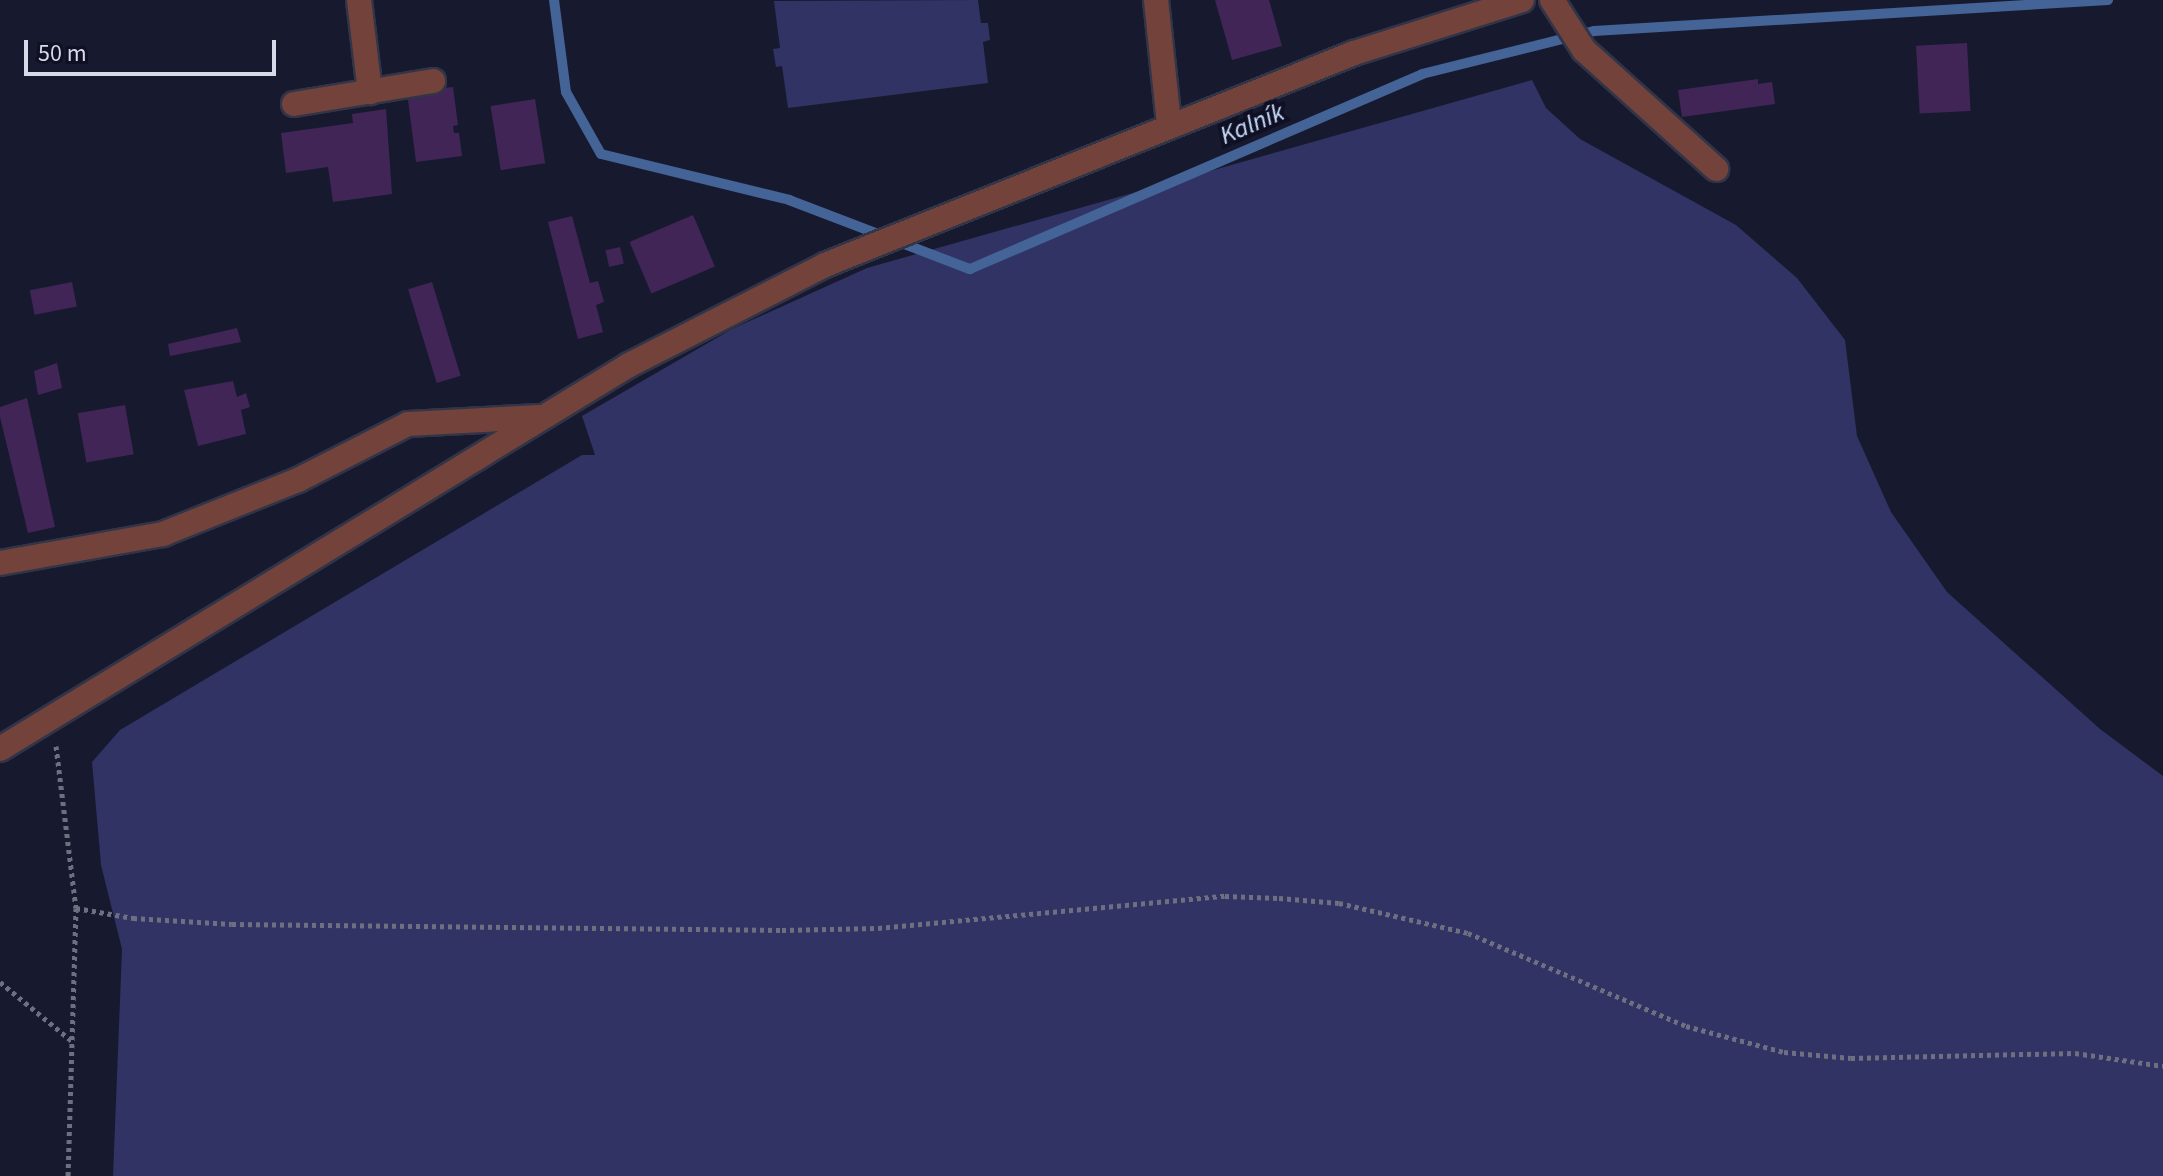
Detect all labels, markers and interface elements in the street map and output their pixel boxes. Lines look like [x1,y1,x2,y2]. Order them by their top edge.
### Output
scale bar [28,24,280,74]
text: 50 m [38,36,87,71]
water label: Kalník [1215,97,1289,151]

